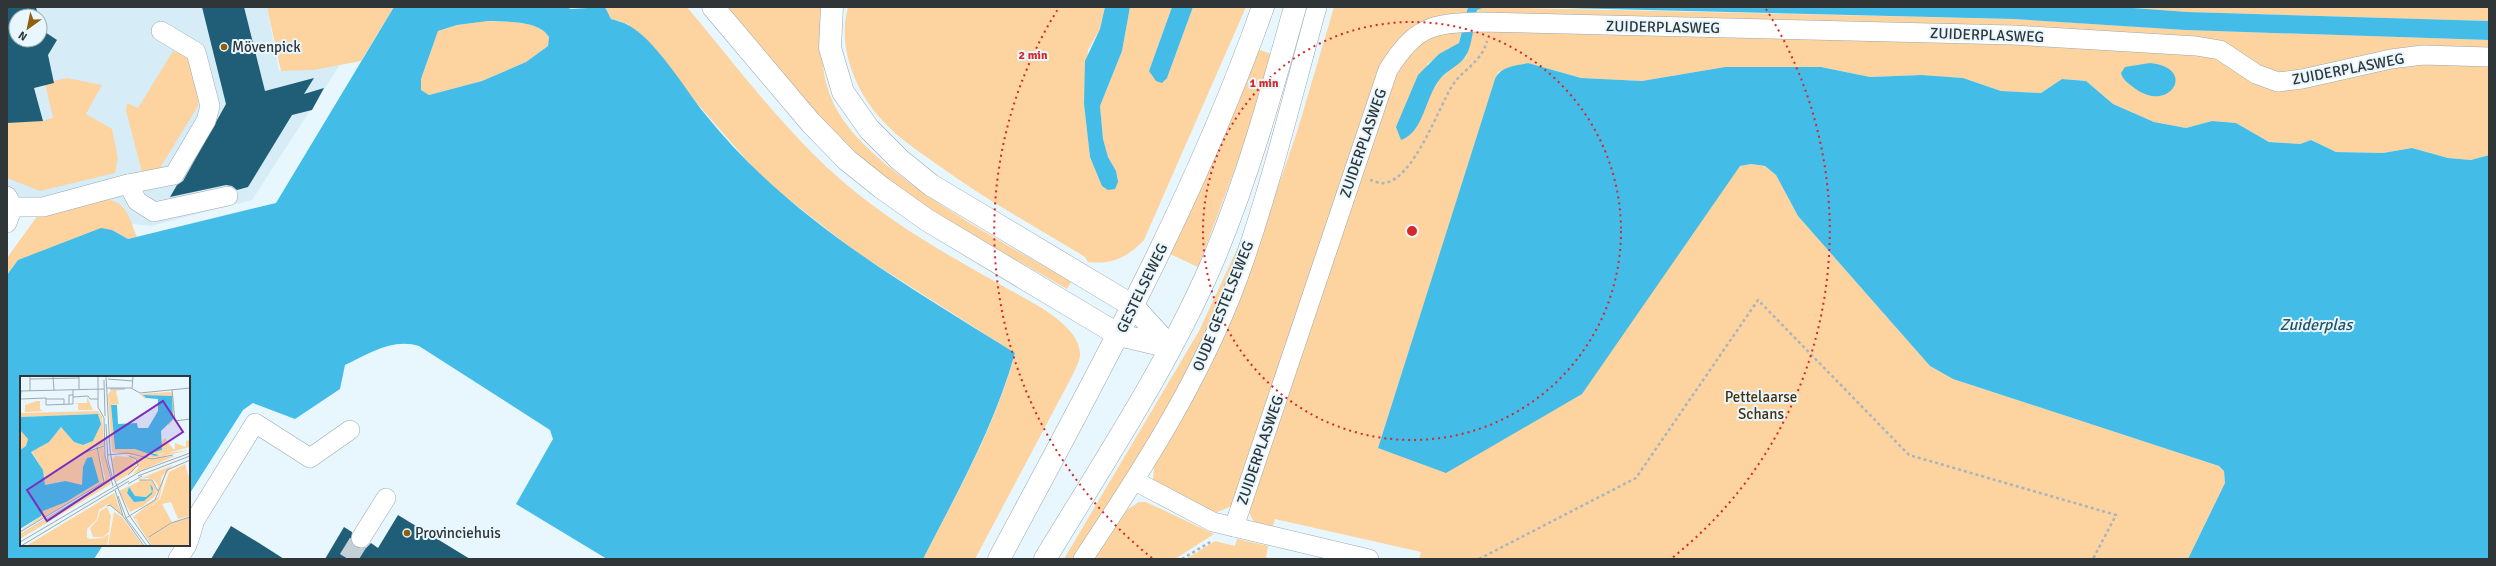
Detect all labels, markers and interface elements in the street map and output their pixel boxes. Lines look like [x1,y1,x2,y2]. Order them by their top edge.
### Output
north arrow [8,8,48,48]
street label: ZUIDERPLASWEG [1606,17,1720,37]
street label: ZUIDERPLASWEG [1930,24,2044,46]
text: N [16,28,30,44]
place label: Mövenpick [232,38,301,56]
marker: Mövenpick [219,42,229,52]
text: 2 min [1019,48,1048,63]
street label: ZUIDERPLASWEG [2290,49,2406,89]
text: 1 min [1250,76,1279,91]
street label: ZUIDERPLASWEG [1336,86,1390,200]
centre of rings [1405,224,1419,238]
street label: OUDE GESTELSEWEG [1189,238,1257,374]
street label: GESTELSEWEG [1113,240,1171,336]
water label: Zuiderplas [2280,315,2354,335]
inset map [20,376,190,546]
park label: Pettelaarse Schans [1725,388,1797,423]
street label: ZUIDERPLASWEG [1233,393,1287,507]
place label: Provinciehuis [415,524,501,542]
marker: Provinciehuis [402,528,412,538]

